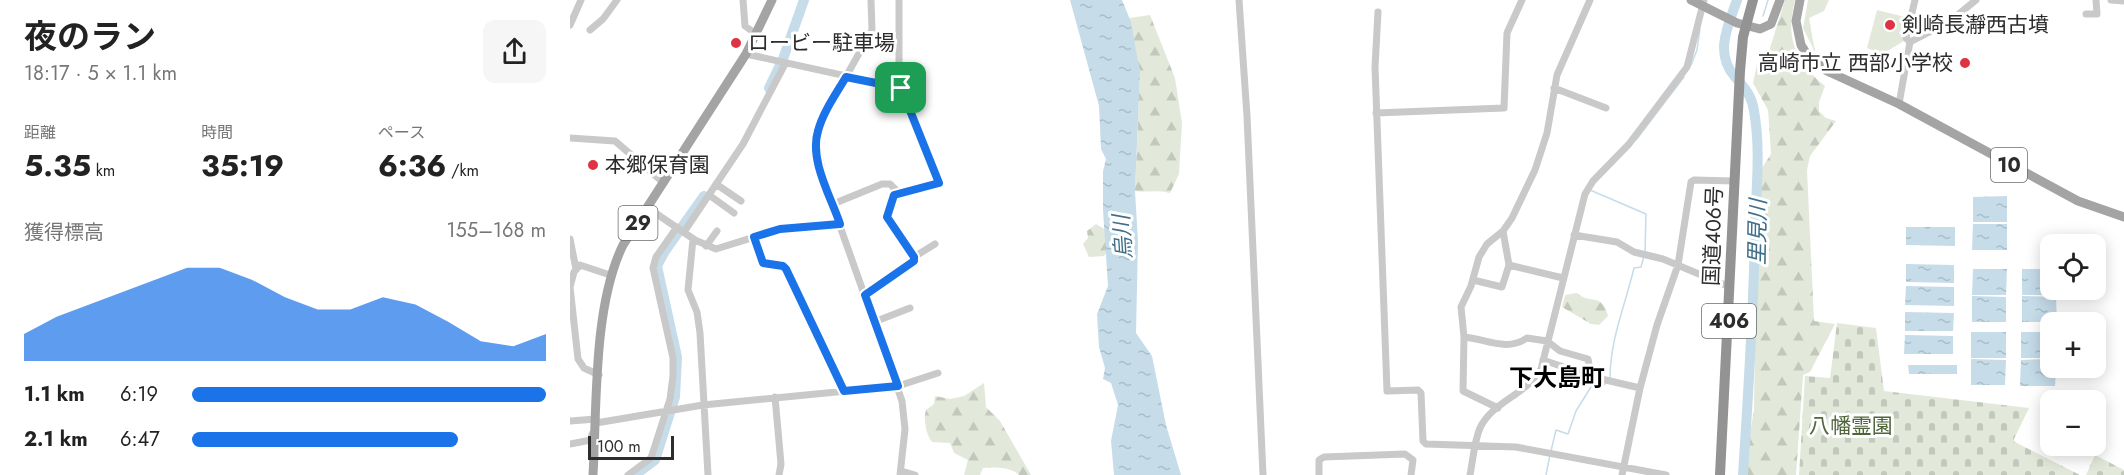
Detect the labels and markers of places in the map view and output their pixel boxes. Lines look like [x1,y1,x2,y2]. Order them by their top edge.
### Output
place label: 剣崎長瀞西古墳 [1902,10,2049,40]
marker: 剣崎長瀞西古墳 [1883,18,1897,32]
place label: ロービー駐車場 [748,28,895,58]
marker: ロービー駐車場 [729,36,743,50]
place label: 高崎市立 西部小学校 [1758,48,1953,78]
marker: 高崎市立 西部小学校 [1958,56,1972,70]
pin [875,62,926,113]
place label: 本郷保育園 [605,150,710,180]
marker: 本郷保育園 [586,158,600,172]

